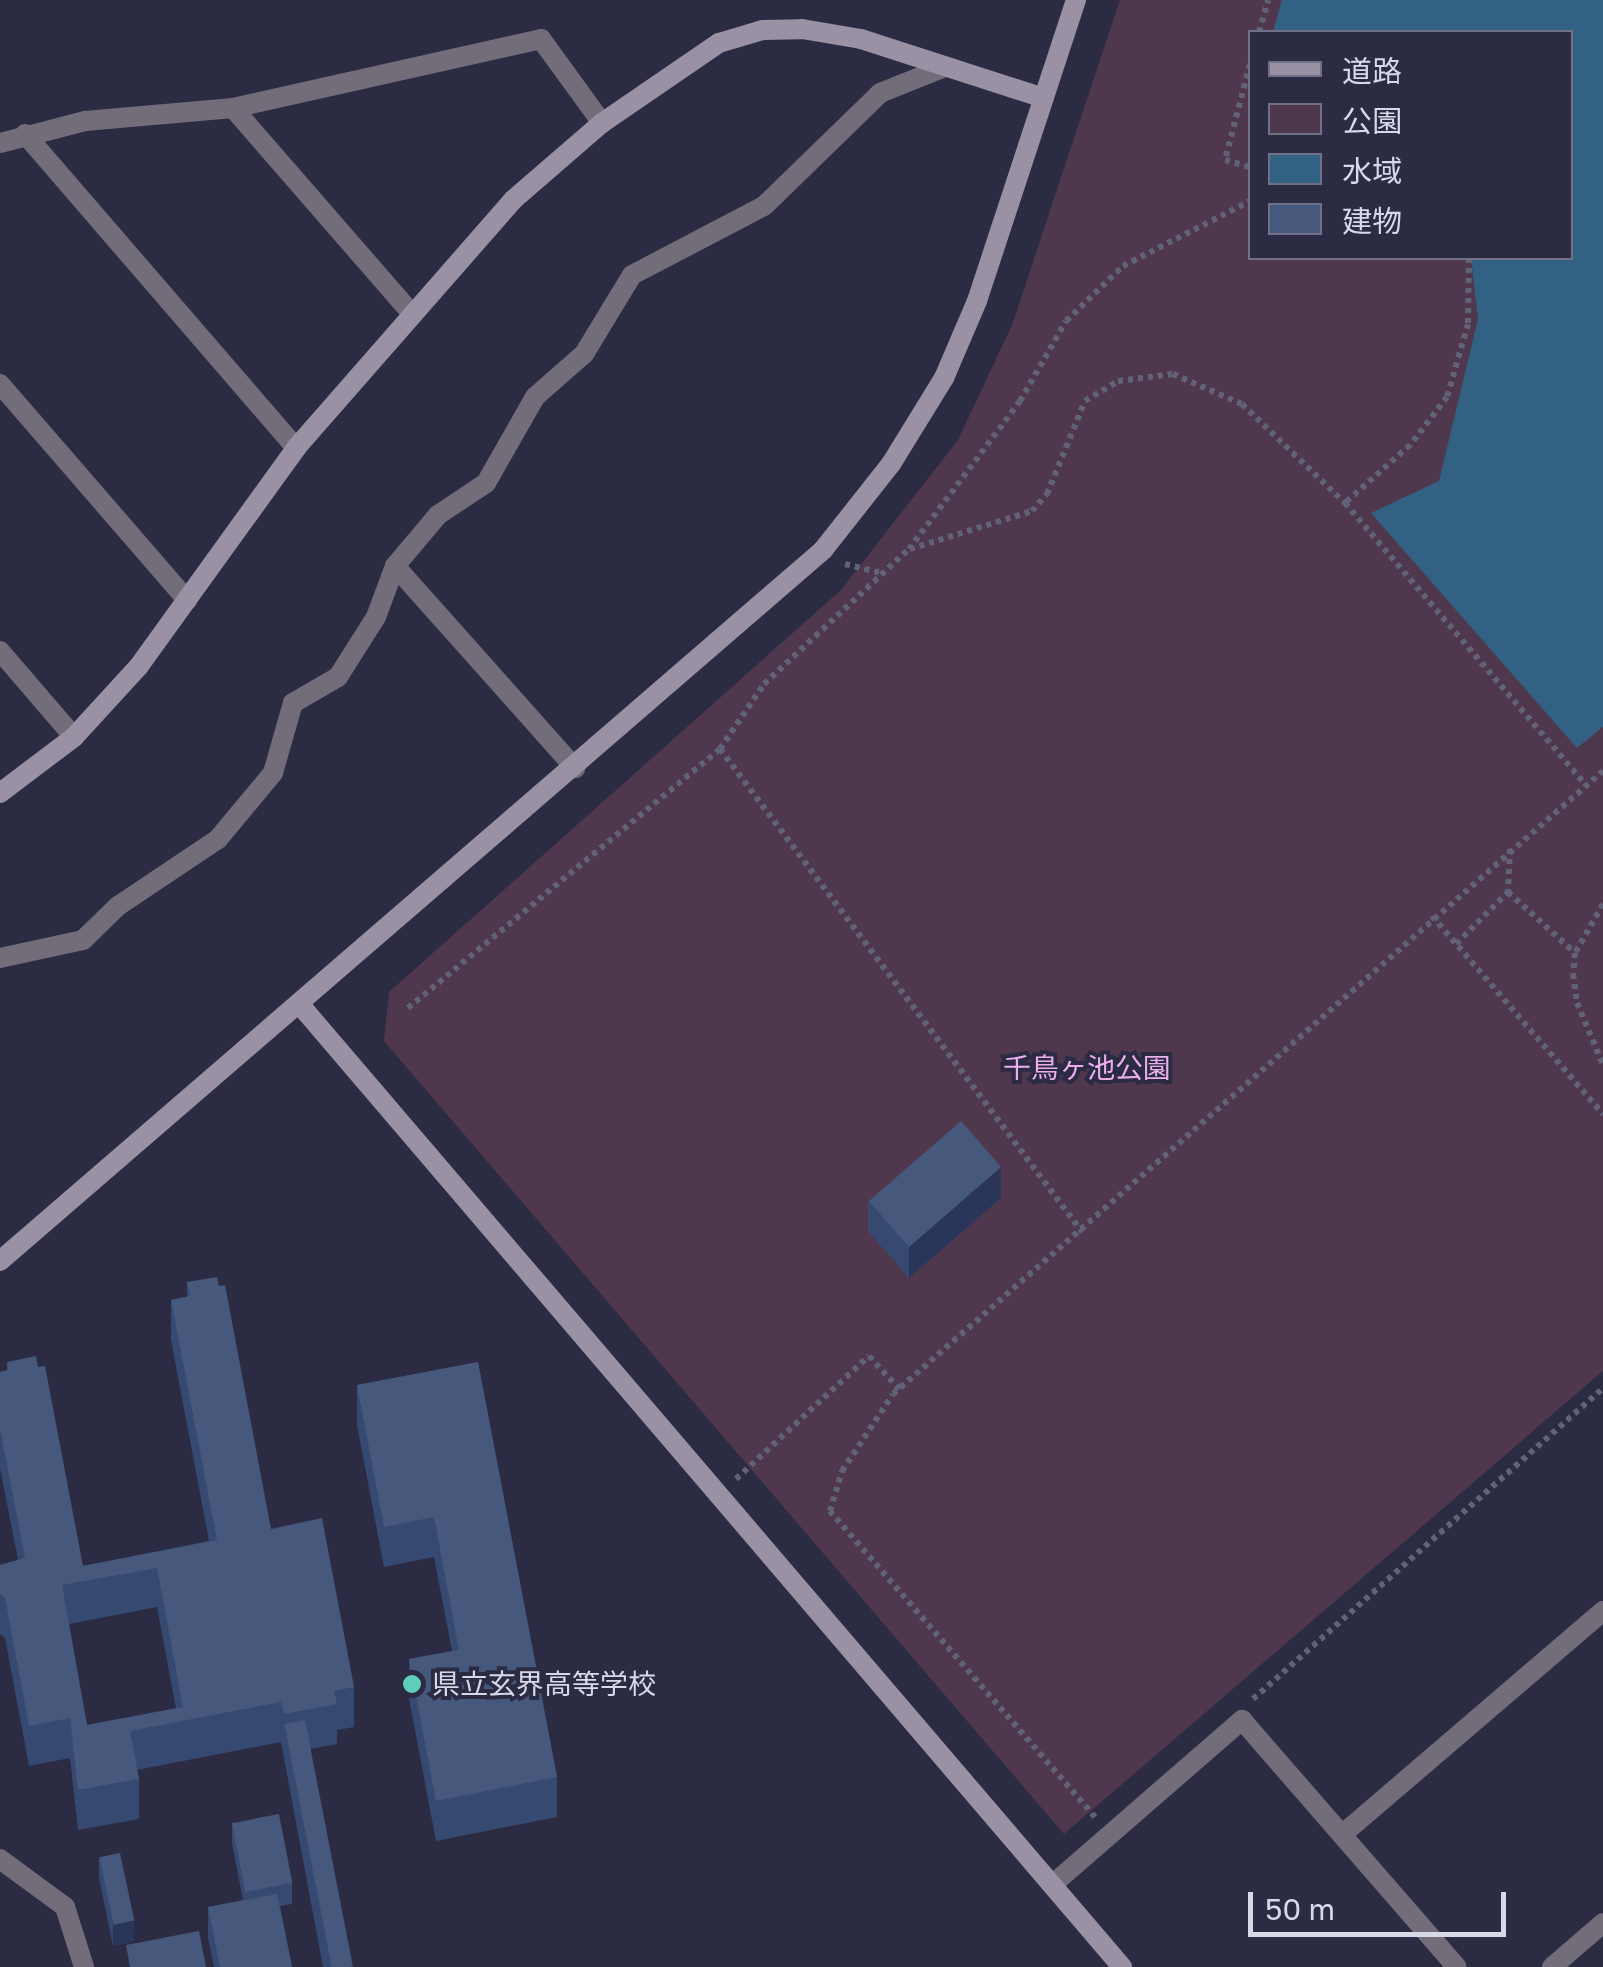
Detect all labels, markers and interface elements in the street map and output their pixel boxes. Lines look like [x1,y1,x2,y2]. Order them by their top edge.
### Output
legend [1248,30,1573,260]
text: 道路 [1342,53,1402,89]
text: 公園 [1342,103,1402,139]
text: 水域 [1342,153,1402,189]
text: 建物 [1342,203,1402,239]
park label: 千鳥ヶ池公園 [1003,1051,1171,1085]
place label: 県立玄界高等学校 [432,1667,656,1701]
marker: 県立玄界高等学校 [401,1673,423,1695]
scale bar [1253,1872,1510,1934]
text: 50 m [1265,1891,1335,1927]

